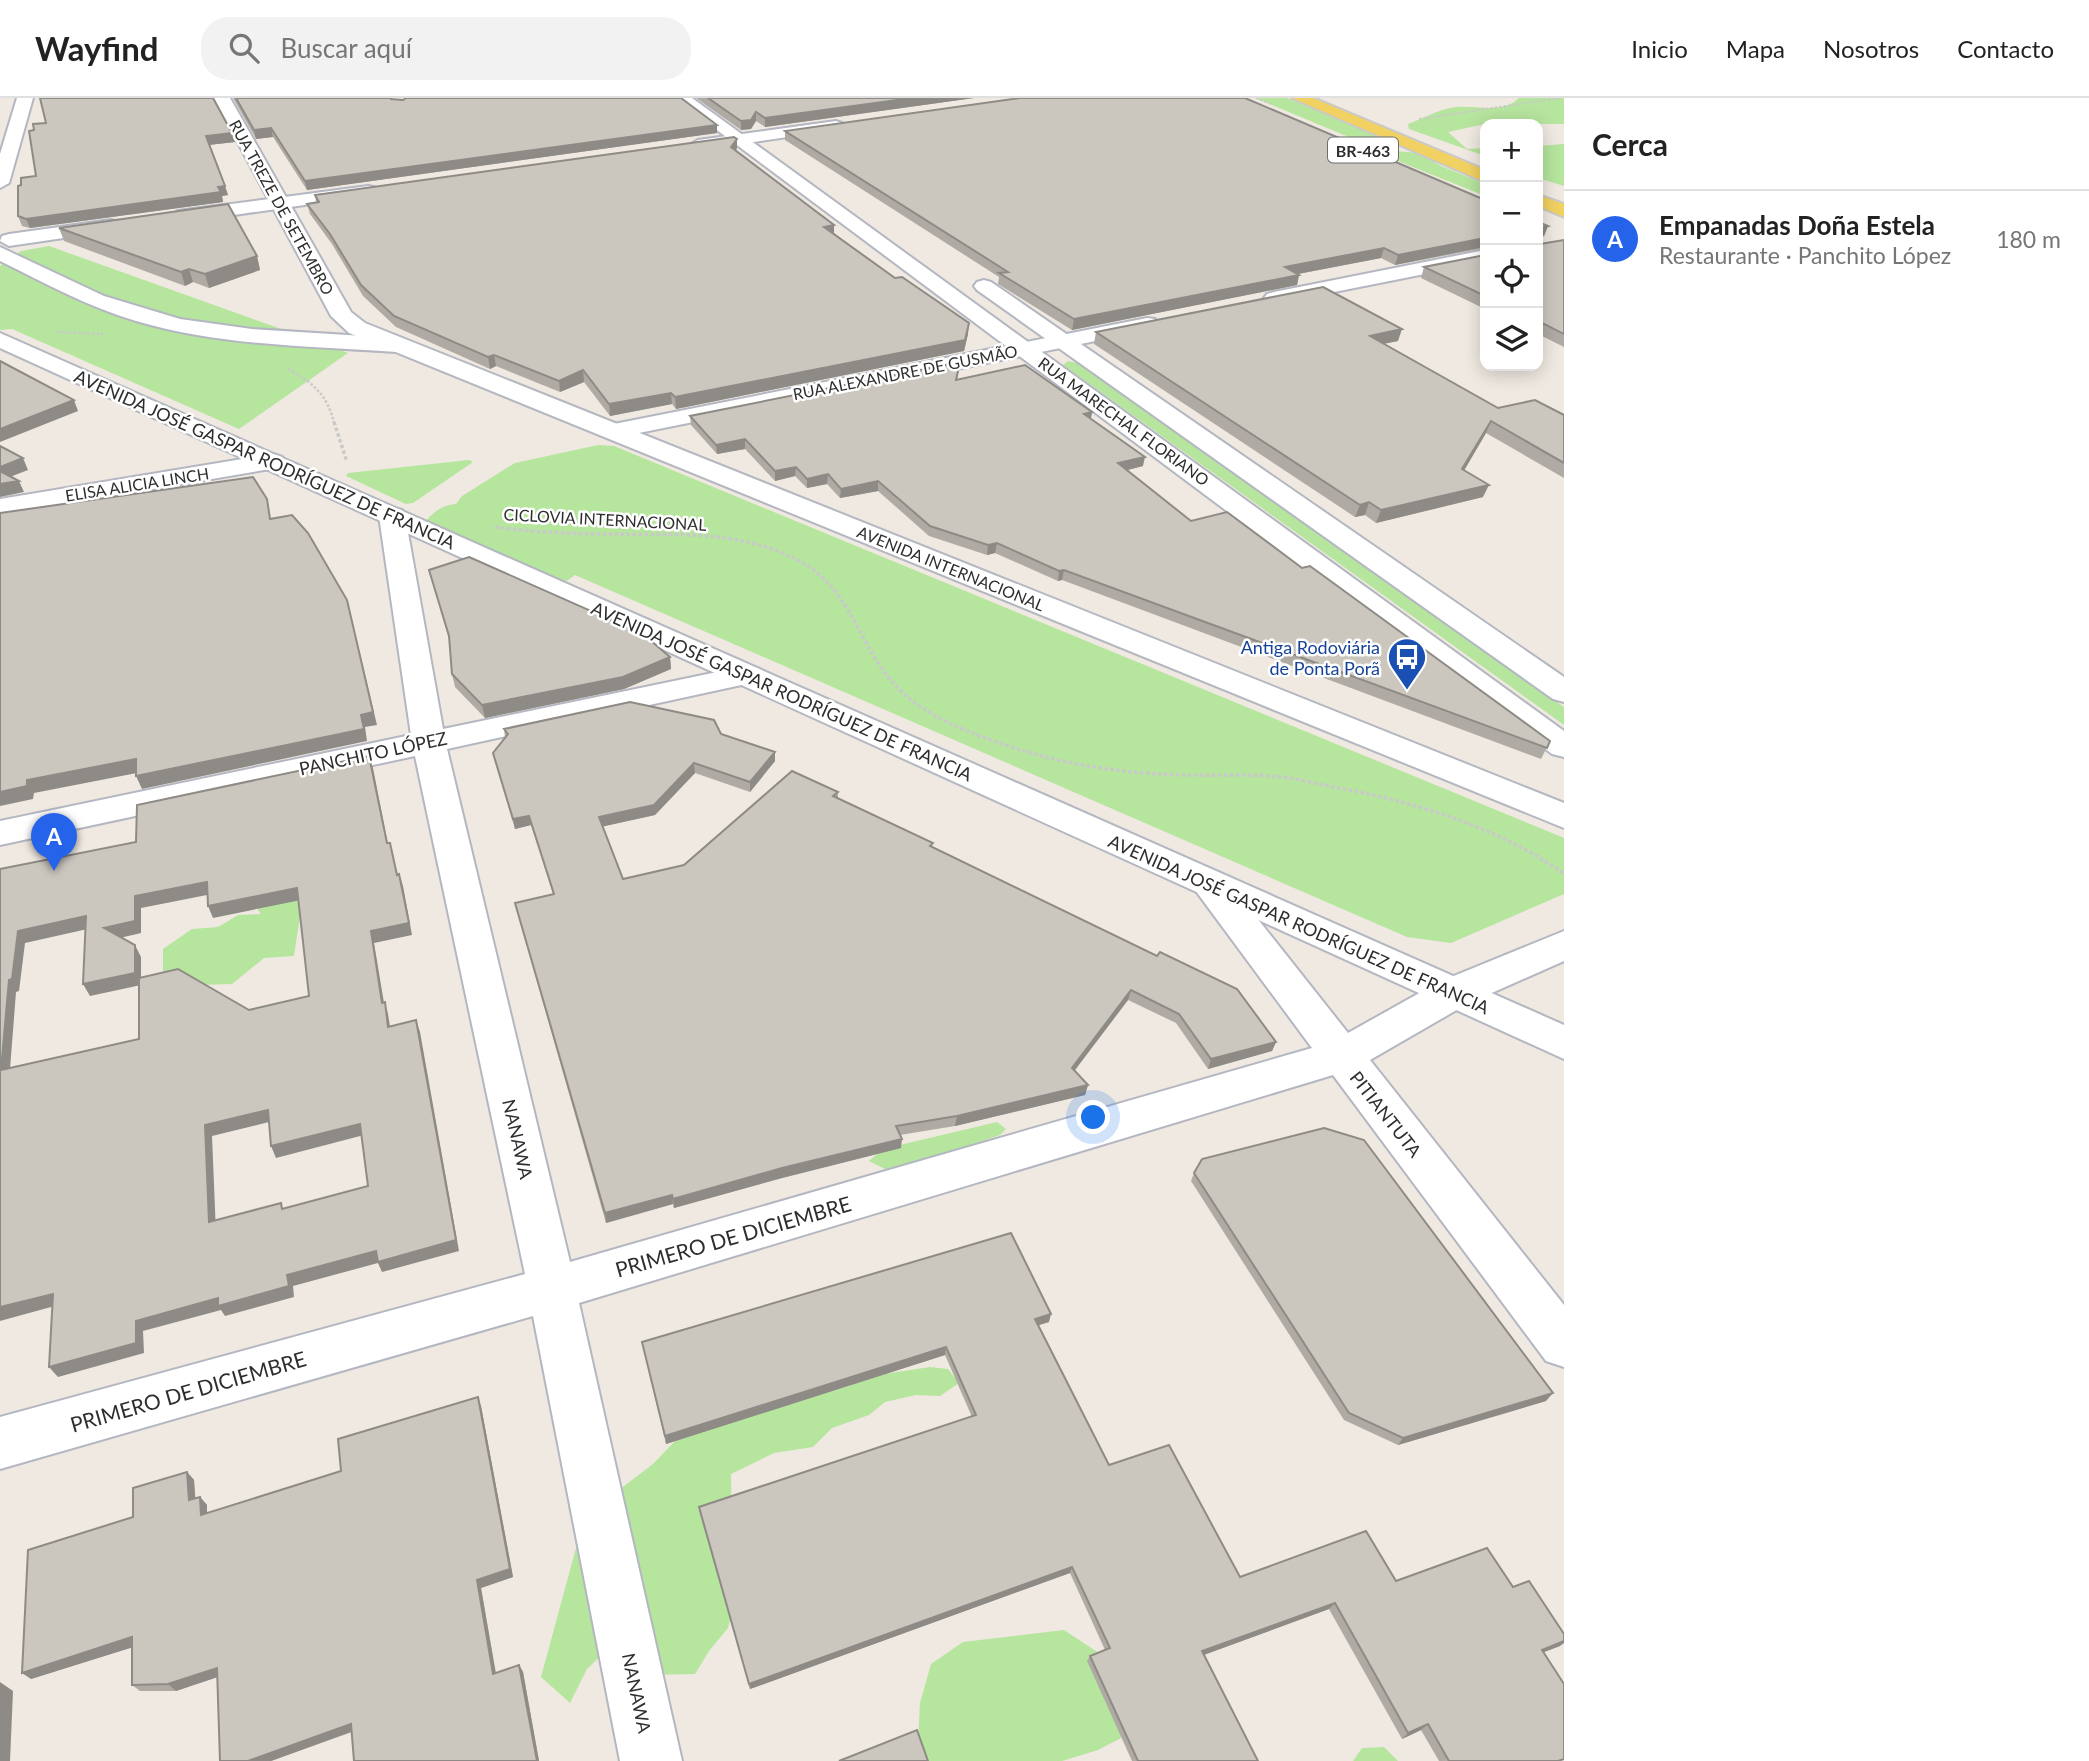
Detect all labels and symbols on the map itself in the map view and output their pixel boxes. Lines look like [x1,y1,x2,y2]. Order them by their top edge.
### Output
street label: RUA TREZE DE SETEMBRO [226,116,338,298]
road number: BR-463 [1328,138,1398,162]
street label: RUA ALEXANDRE DE GUSMÃO [791,341,1019,403]
street label: RUA MARECHAL FLORIANO [1035,353,1213,489]
street label: AVENIDA JOSÉ GASPAR RODRÍGUEZ DE FRANCIA [71,365,460,554]
street label: ELISA ALICIA LINCH [64,463,210,505]
street label: CICLOVIA INTERNACIONAL [503,504,707,534]
street label: AVENIDA INTERNACIONAL [855,522,1047,614]
street label: AVENIDA JOSÉ GASPAR RODRÍGUEZ DE FRANCIA [588,597,977,786]
place label: Antiga Rodoviária de Ponta Porã [1241,636,1380,679]
bus stop icon: Antiga Rodoviária de Ponta Porã [1386,636,1428,691]
street label: PANCHITO LÓPEZ [297,727,449,779]
pin: A [31,813,77,871]
street label: AVENIDA JOSÉ GASPAR RODRÍGUEZ DE FRANCIA [1105,830,1494,1019]
street label: PITIANTUTA [1346,1067,1427,1162]
street label: NANAWA [498,1097,538,1182]
your location [1076,1100,1110,1134]
street label: PRIMERO DE DICIEMBRE [612,1190,854,1282]
street label: PRIMERO DE DICIEMBRE [67,1345,309,1437]
street label: NANAWA [618,1651,656,1736]

